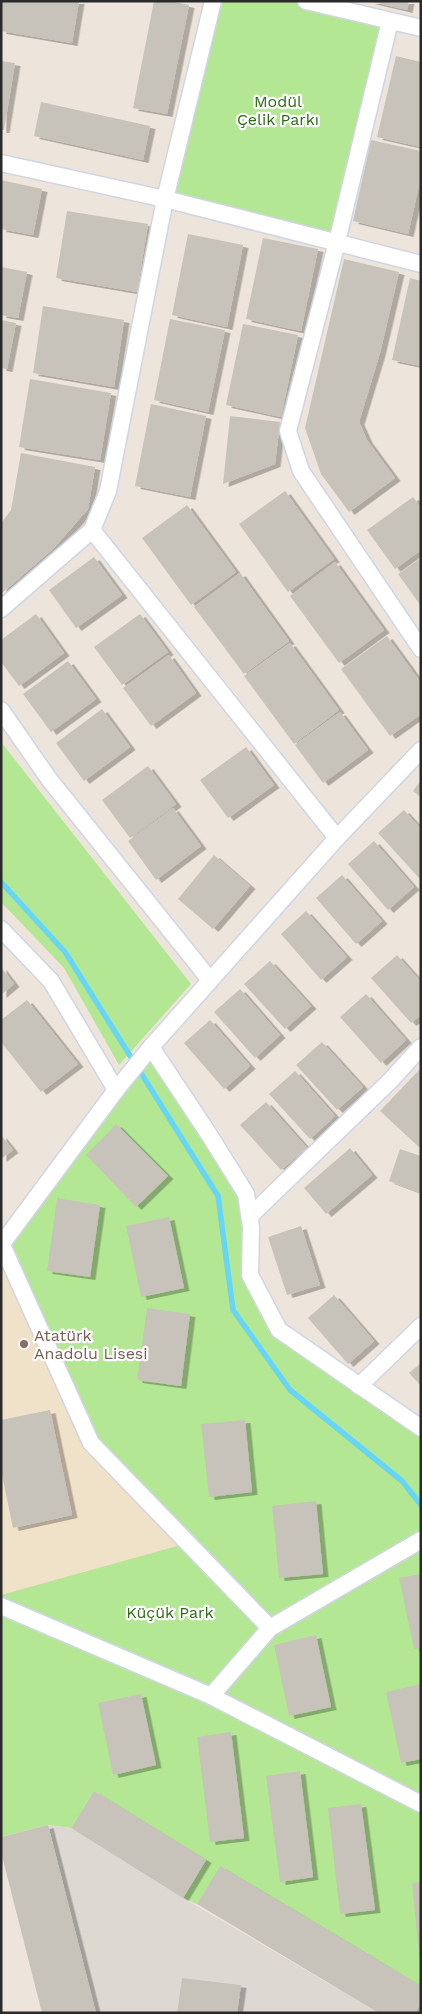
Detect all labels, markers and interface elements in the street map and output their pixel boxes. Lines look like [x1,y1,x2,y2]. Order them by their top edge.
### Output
park label: Modül Çelik Parkı [237,92,319,129]
place label: Atatürk Anadolu Lisesi [34,1326,148,1363]
marker: Atatürk Anadolu Lisesi [18,1338,30,1350]
park label: Küçük Park [126,1603,214,1622]

